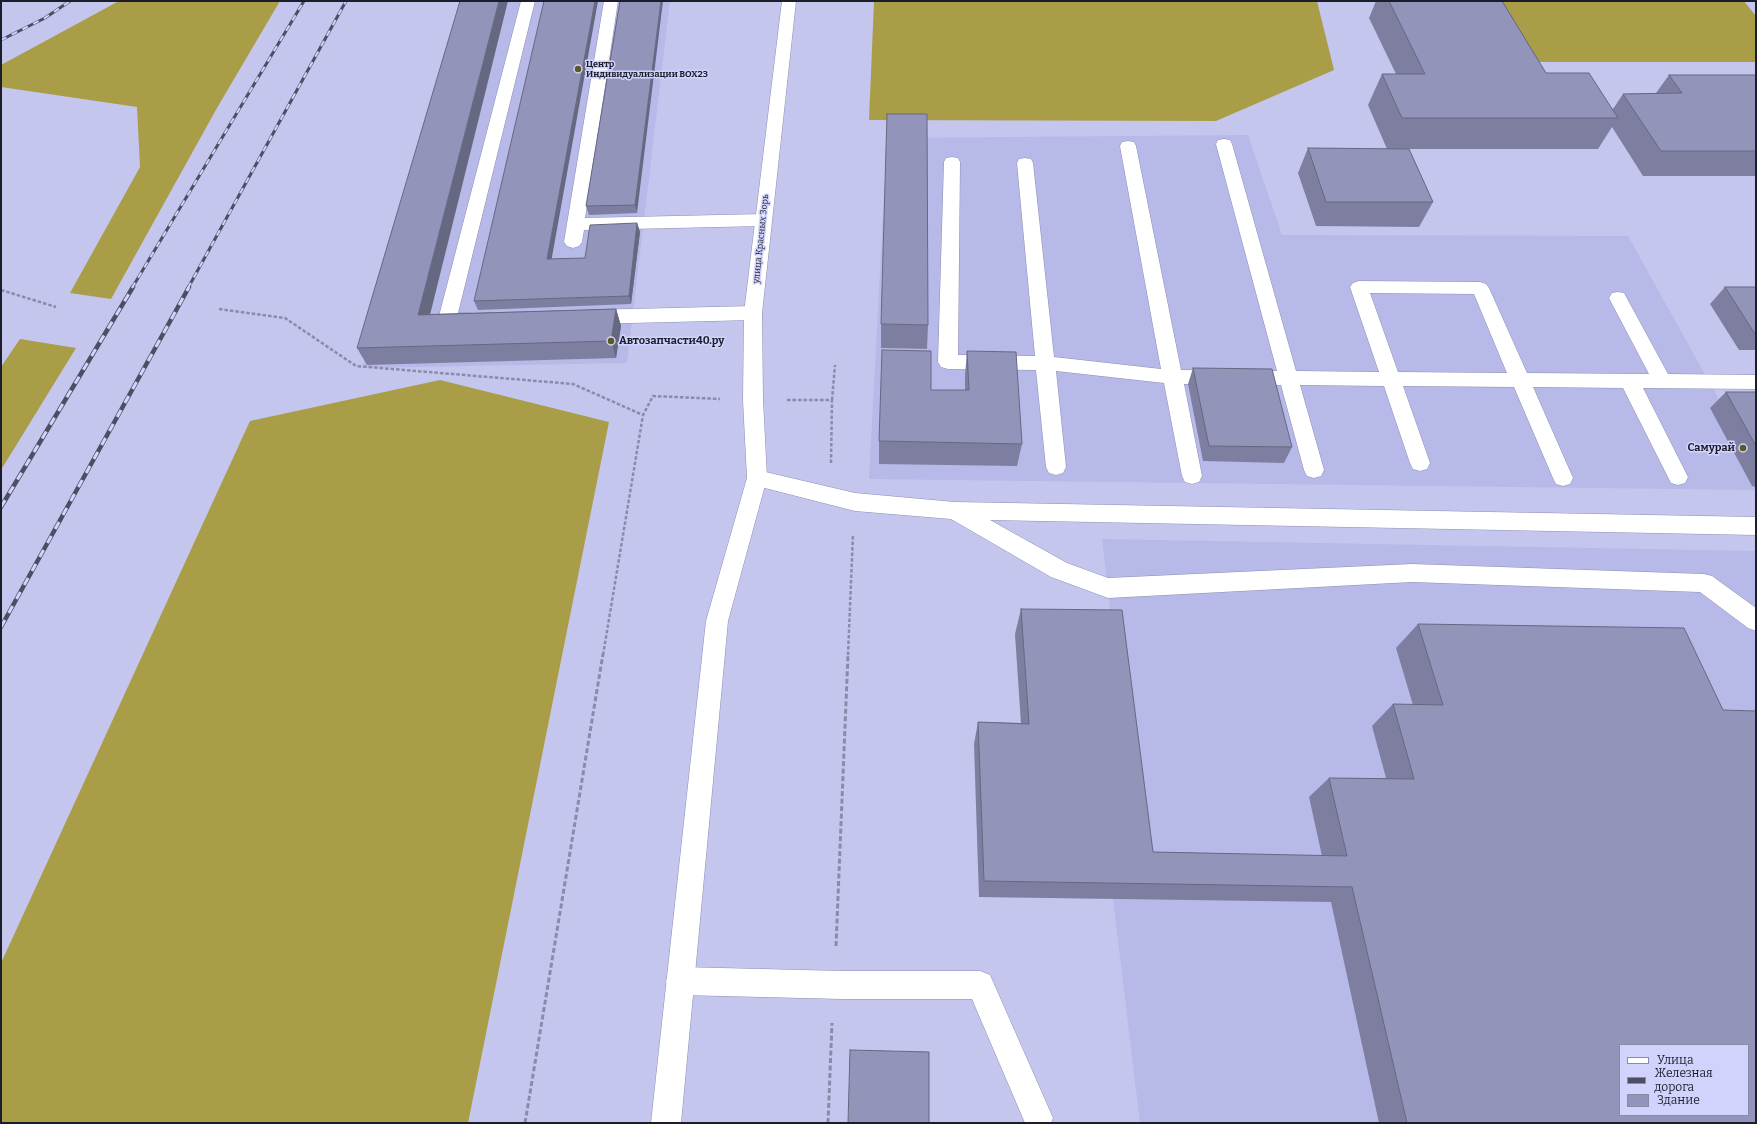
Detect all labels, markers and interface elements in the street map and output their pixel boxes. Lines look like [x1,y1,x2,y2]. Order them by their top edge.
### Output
place label: Центр Индивидуализации BOX23 [586,59,708,80]
marker: Центр Индивидуализации BOX23 [573,64,583,74]
street label: улица Красных Зорь [751,194,771,284]
place label: Автозапчасти40.ру [619,334,724,348]
marker: Автозапчасти40.ру [606,336,616,346]
place label: Самурай [1688,441,1735,455]
marker: Самурай [1738,443,1748,453]
legend [1619,1044,1749,1116]
text: Улица [1657,1053,1693,1067]
text: Железная дорога [1654,1066,1713,1094]
text: Здание [1657,1093,1700,1107]

